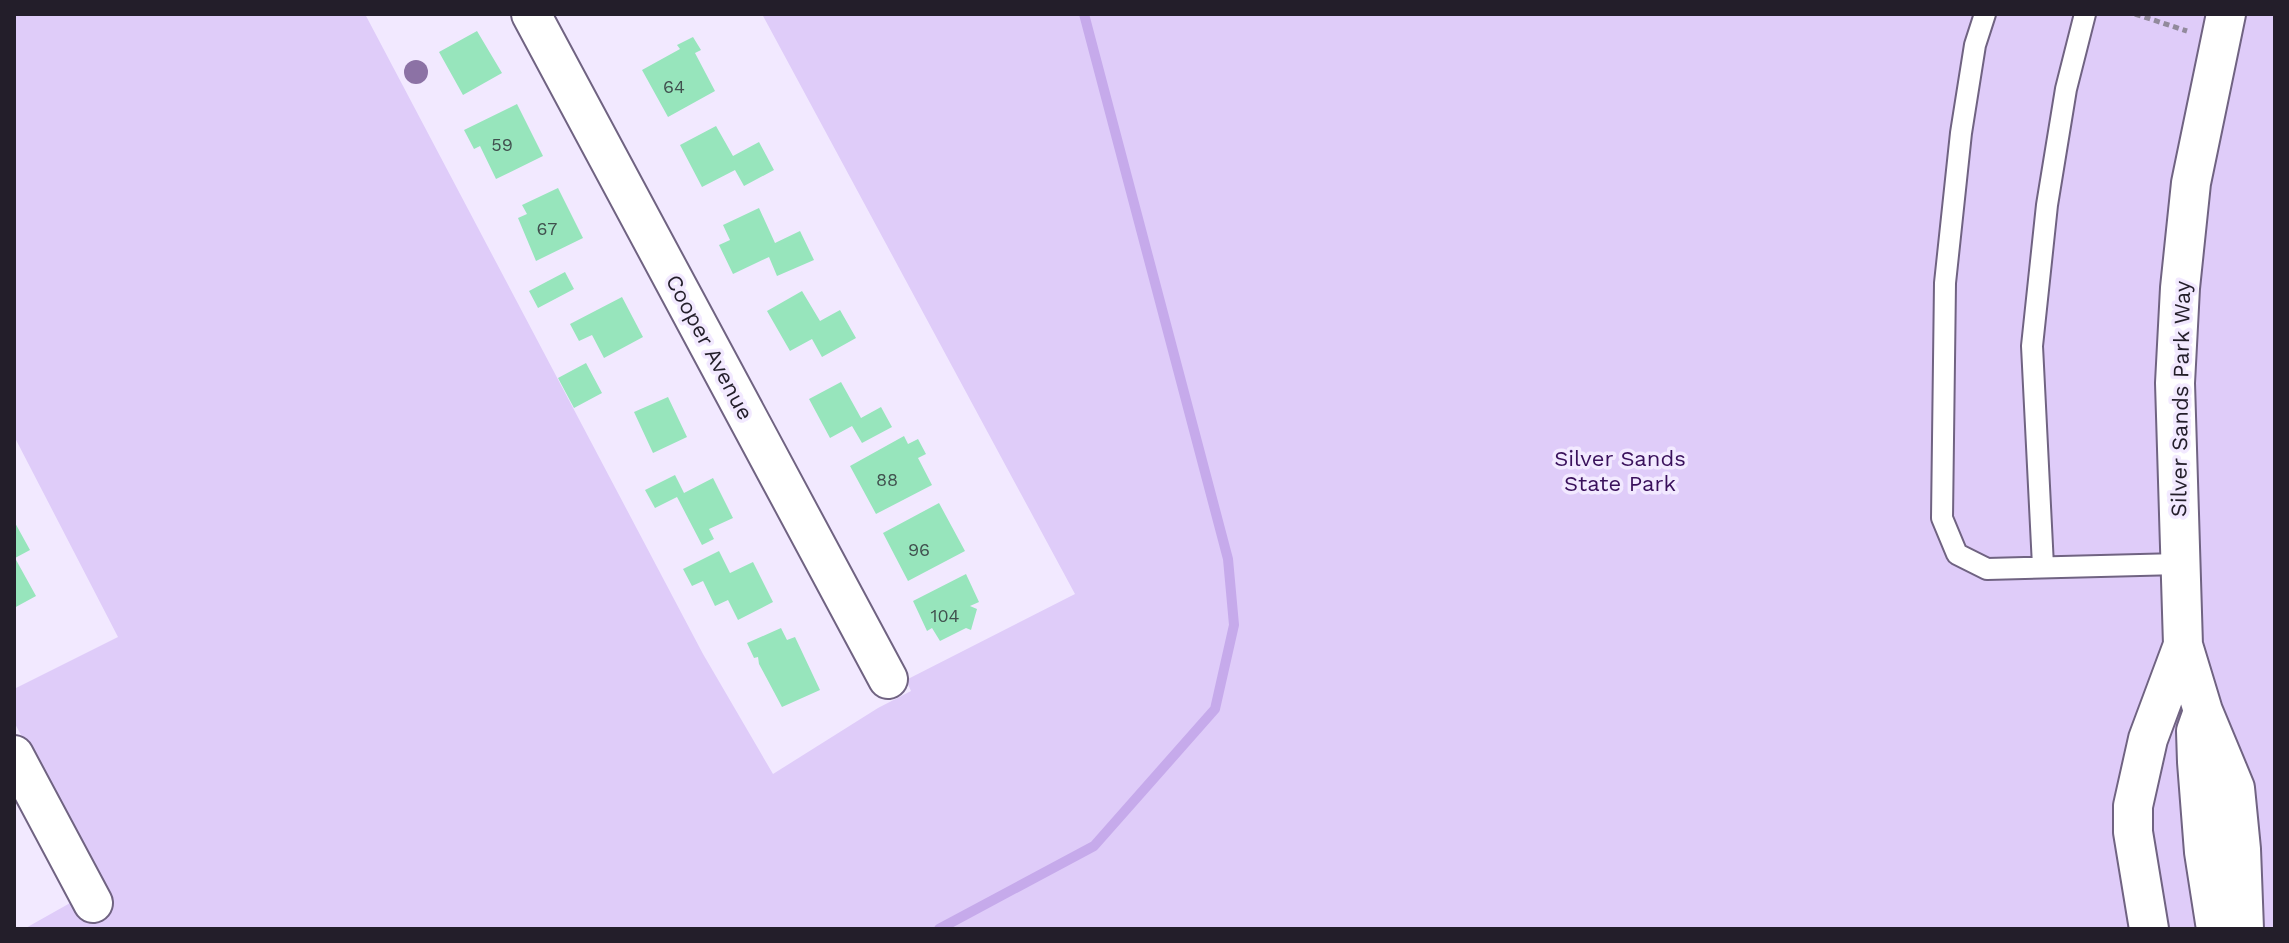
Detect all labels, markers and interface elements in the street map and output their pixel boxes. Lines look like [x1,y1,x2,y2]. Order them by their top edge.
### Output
house number: 64 [663,76,685,97]
house number: 59 [491,134,513,155]
house number: 67 [537,218,557,239]
street label: Cooper Avenue [661,270,758,424]
street label: Silver Sands Park Way [2166,280,2195,517]
park label: Silver Sands State Park [1554,446,1686,496]
house number: 88 [876,469,898,490]
house number: 96 [908,539,930,560]
house number: 104 [930,605,960,626]

